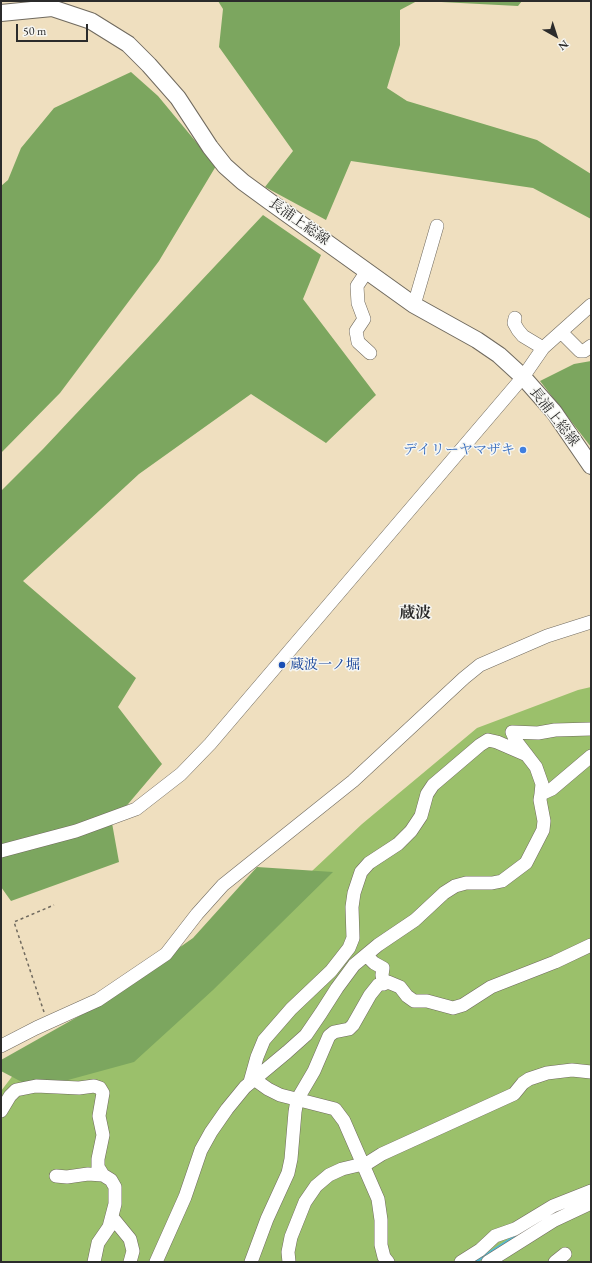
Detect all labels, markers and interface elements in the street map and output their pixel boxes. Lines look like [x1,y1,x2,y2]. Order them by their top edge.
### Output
scale bar [18,16,90,42]
north arrow [536,16,576,56]
text: 50 m [23,23,46,39]
text: N [556,37,571,54]
street label: 長浦上総線 [266,195,332,249]
street label: 長浦上総線 [526,384,582,450]
place label: デイリーヤマザキ [403,442,515,458]
marker: デイリーヤマザキ [518,445,528,455]
district label: 蔵波 [399,604,431,624]
place label: 蔵波一ノ堀 [290,657,360,673]
marker: 蔵波一ノ堀 [277,660,287,670]

